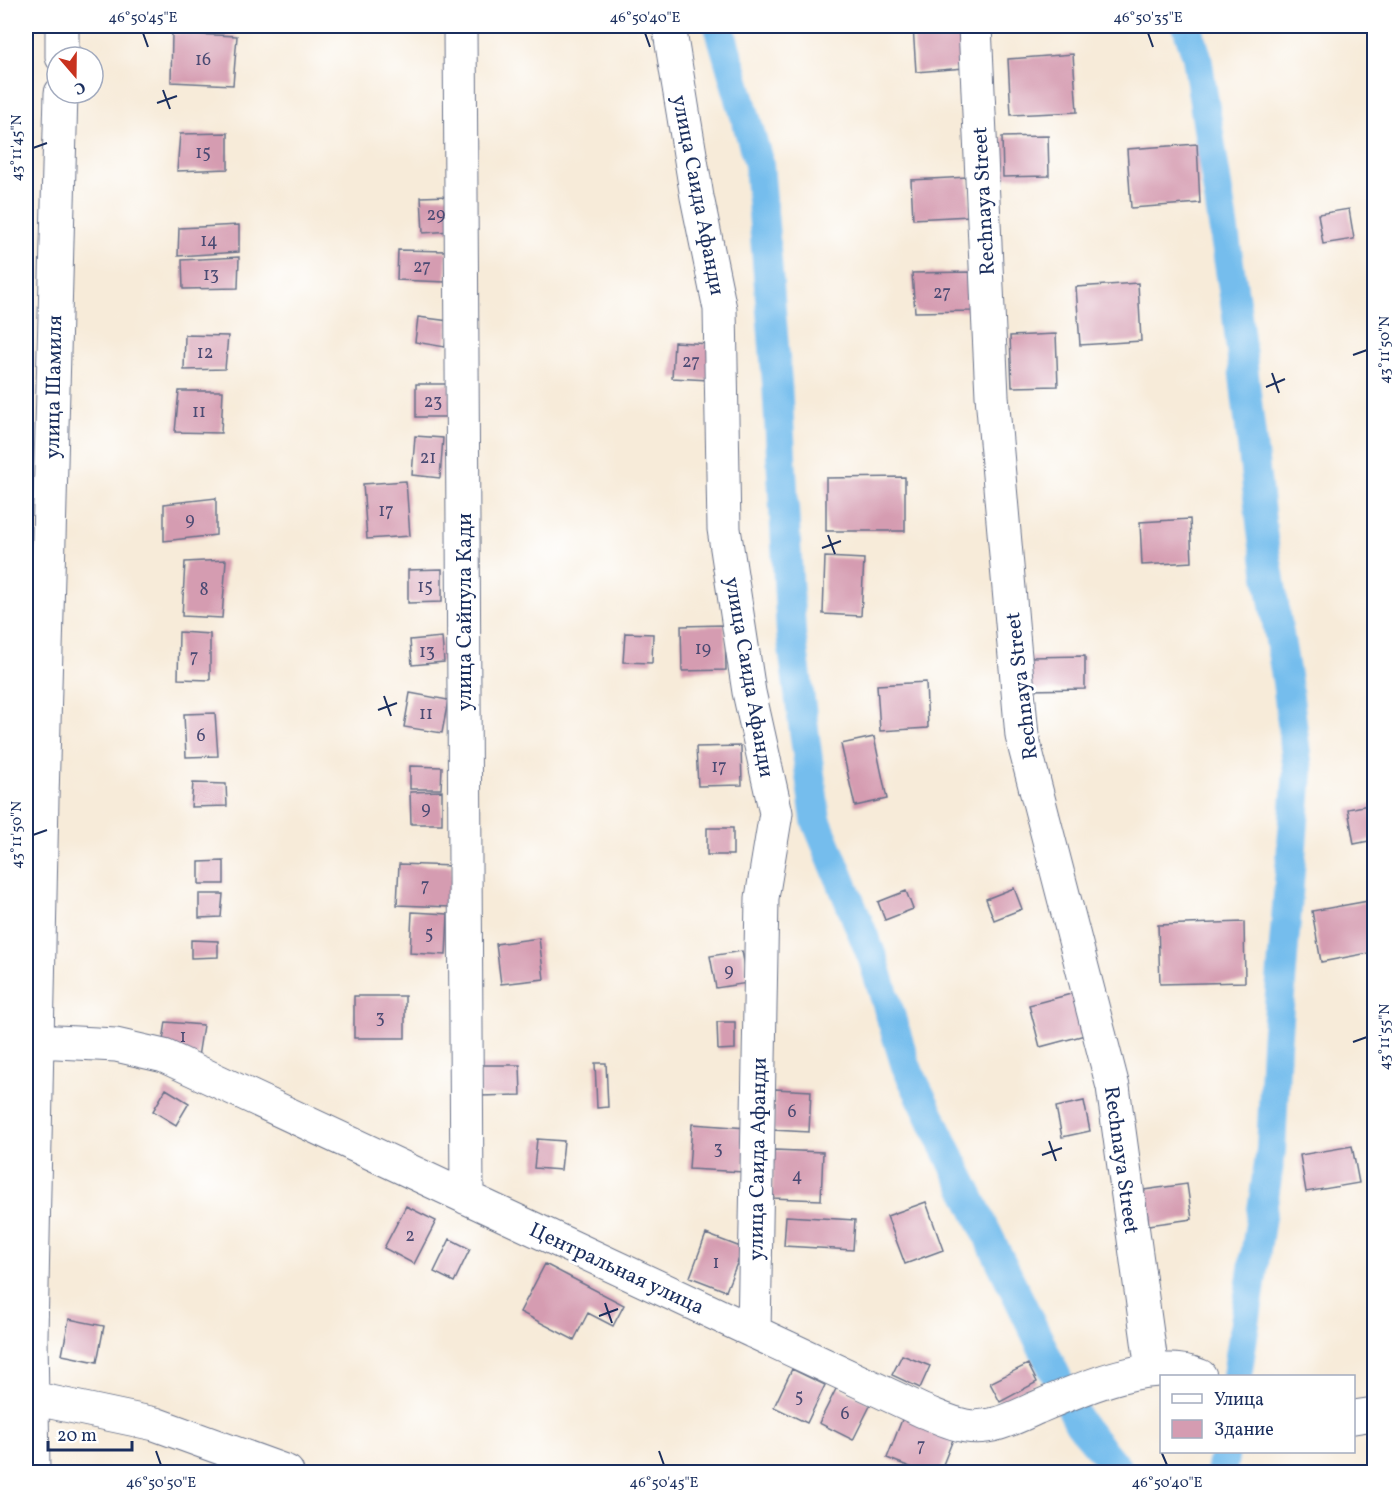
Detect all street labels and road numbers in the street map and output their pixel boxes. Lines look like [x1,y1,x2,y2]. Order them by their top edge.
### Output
street label: улица Саида Афанди [664,93,731,298]
street label: Rechnaya Street [966,126,1003,276]
street label: улица Шамиля [39,315,70,459]
street label: улица Сайпула Кади [451,513,480,711]
street label: улица Саида Афанди [717,575,780,780]
street label: Rechnaya Street [999,610,1046,761]
street label: улица Саида Афанди [742,1057,775,1261]
street label: Rechnaya Street [1096,1085,1145,1236]
street label: Центральная улица [524,1216,709,1323]

